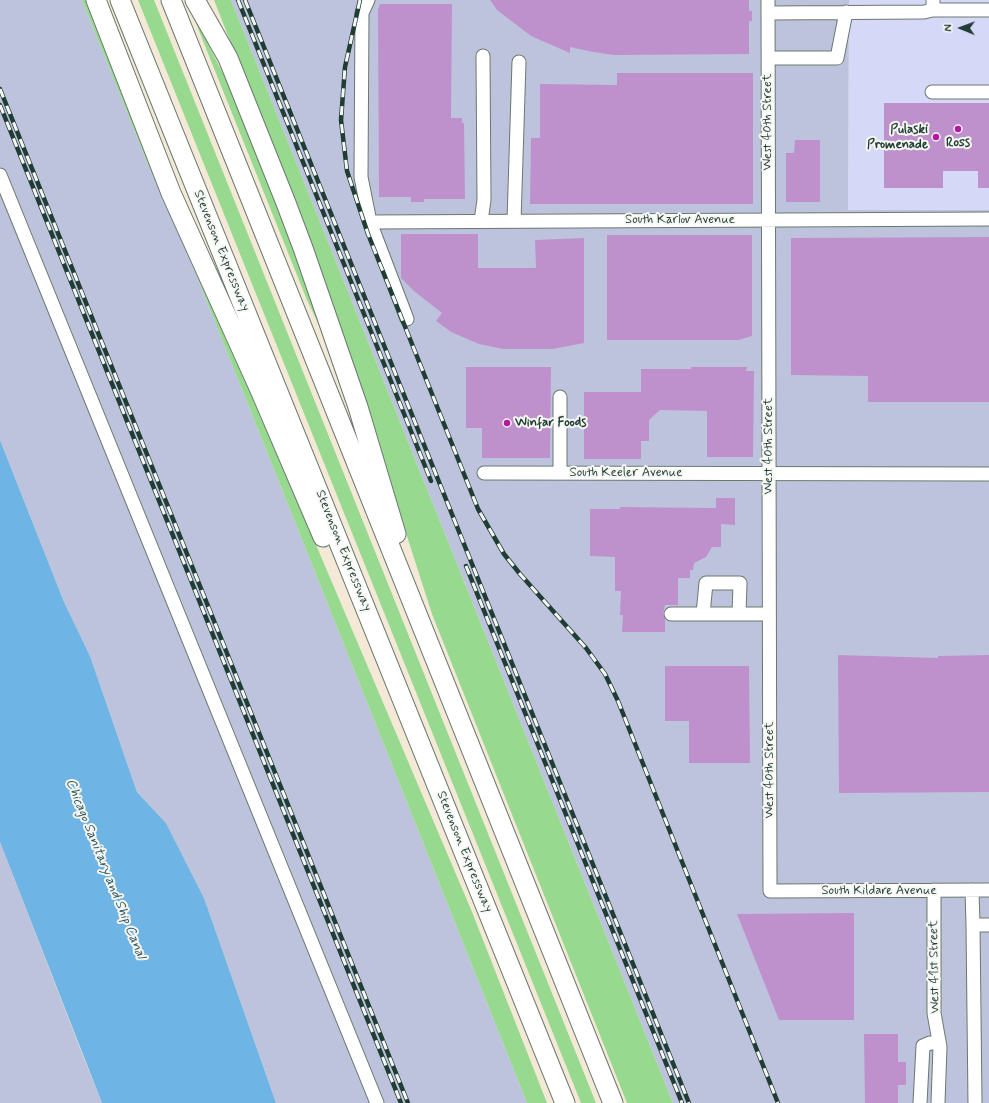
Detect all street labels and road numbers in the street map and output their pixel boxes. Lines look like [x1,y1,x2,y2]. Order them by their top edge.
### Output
street label: West 40th Street [760,74,776,170]
street label: Stevenson Expressway [190,188,252,314]
street label: South Karlov Avenue [625,212,735,228]
street label: West 40th Street [761,398,777,494]
street label: South Keeler Avenue [570,465,682,481]
street label: Stevenson Expressway [312,488,374,614]
street label: West 40th Street [762,722,778,818]
street label: Stevenson Expressway [433,789,495,915]
street label: South Kildare Avenue [821,883,937,899]
street label: West 41st Street [926,920,944,1014]

